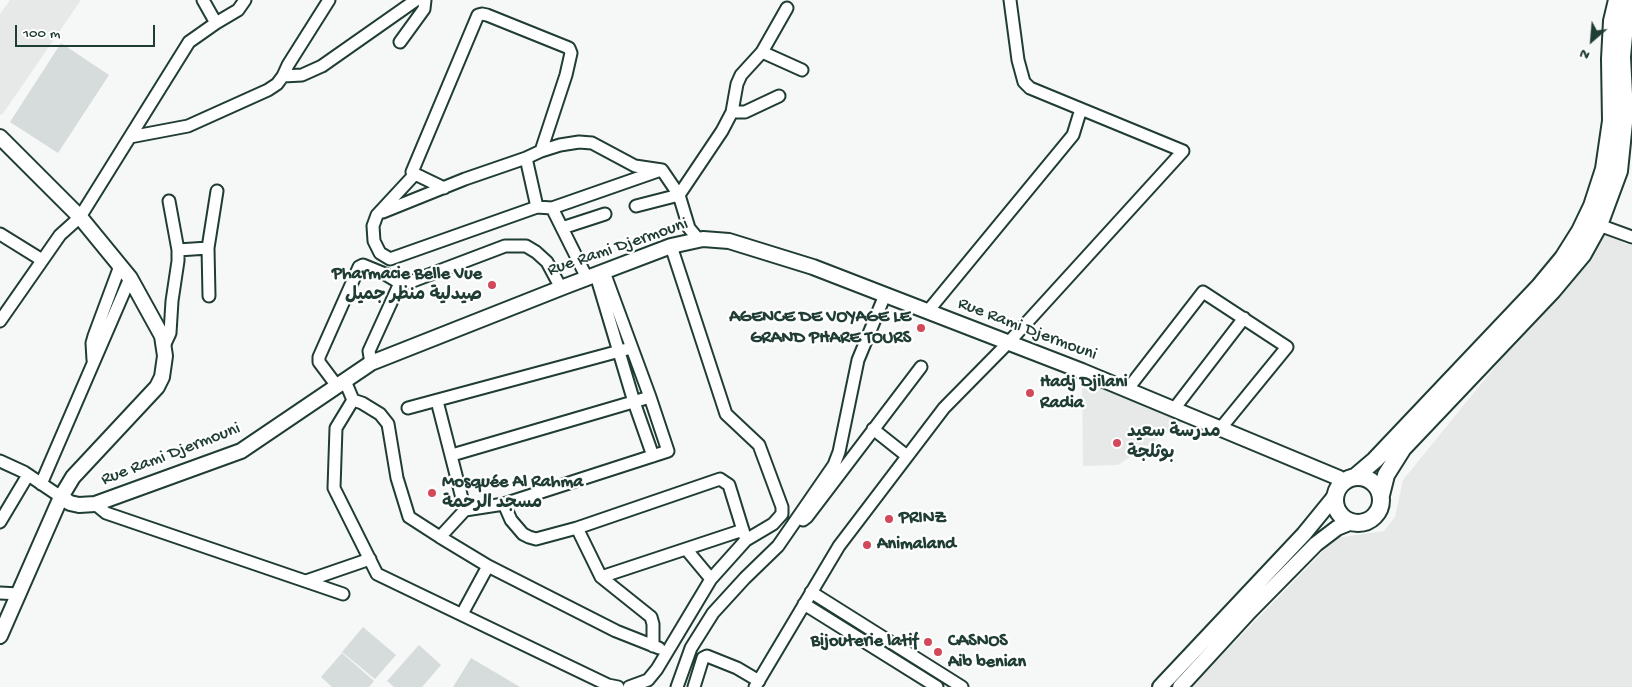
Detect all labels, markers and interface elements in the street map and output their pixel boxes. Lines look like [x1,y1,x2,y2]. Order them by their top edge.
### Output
scale bar [18,15,158,47]
north arrow [1567,15,1617,65]
text: 100 m [23,25,60,43]
text: N [1577,44,1593,63]
street label: Rue Rami Djermouni [545,214,691,282]
place label: Pharmacie Belle Vue صيدلية منظر جميل [332,264,482,306]
marker: Pharmacie Belle Vue صيدلية منظر جميل [486,279,498,291]
street label: Rue Rami Djermouni [954,293,1100,367]
place label: AGENCE DE VOYAGE LE GRAND PHARE TOURS [729,307,911,350]
marker: AGENCE DE VOYAGE LE GRAND PHARE TOURS [915,322,927,334]
place label: Hadj Djilani Radia [1040,372,1128,414]
marker: Hadj Djilani Radia [1024,387,1036,399]
street label: Rue Rami Djermouni [98,418,244,492]
place label: مدرسة سعيد بوثلجة [1127,422,1221,464]
marker: مدرسة سعيد بوثلجة [1111,437,1123,449]
place label: Mosquée Al Rahma مسجد الرحمة [442,472,583,514]
marker: Mosquée Al Rahma مسجد الرحمة [426,487,438,499]
place label: PRINZ [899,508,946,530]
marker: PRINZ [883,513,895,525]
place label: Animaland [877,534,956,556]
marker: Animaland [861,539,873,551]
place label: Bijouterie latif [811,631,918,653]
place label: CASNOS Aib benian [948,631,1026,674]
marker: Bijouterie latif [922,636,934,648]
marker: CASNOS Aib benian [932,646,944,658]

